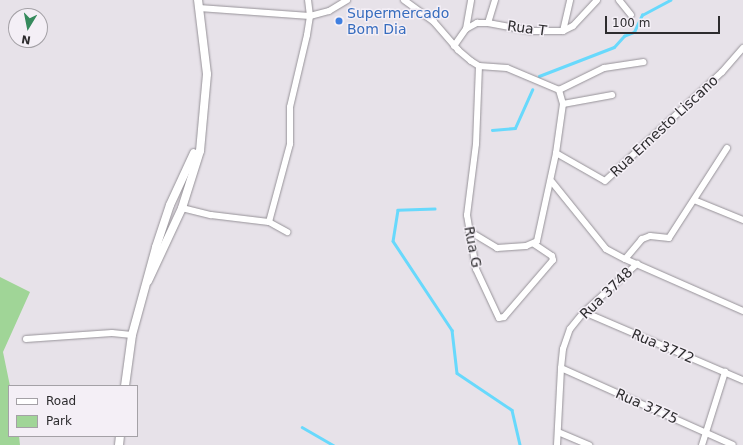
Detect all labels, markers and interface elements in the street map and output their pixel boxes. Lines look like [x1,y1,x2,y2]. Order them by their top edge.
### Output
place label: Supermercado Bom Dia [347,5,449,38]
north arrow [8,8,48,48]
scale bar [607,8,722,34]
marker: Supermercado Bom Dia [334,16,344,26]
text: 100 m [612,16,650,30]
street label: Rua T [506,17,548,39]
text: N [20,32,32,47]
street label: Rua Ernesto Liscano [607,72,721,180]
street label: Rua G [461,225,485,269]
street label: Rua 3748 [576,264,636,322]
street label: Rua 3772 [629,325,697,367]
legend [8,385,138,437]
street label: Rua 3775 [613,385,681,427]
text: Road [46,394,76,408]
text: Park [46,414,72,428]

